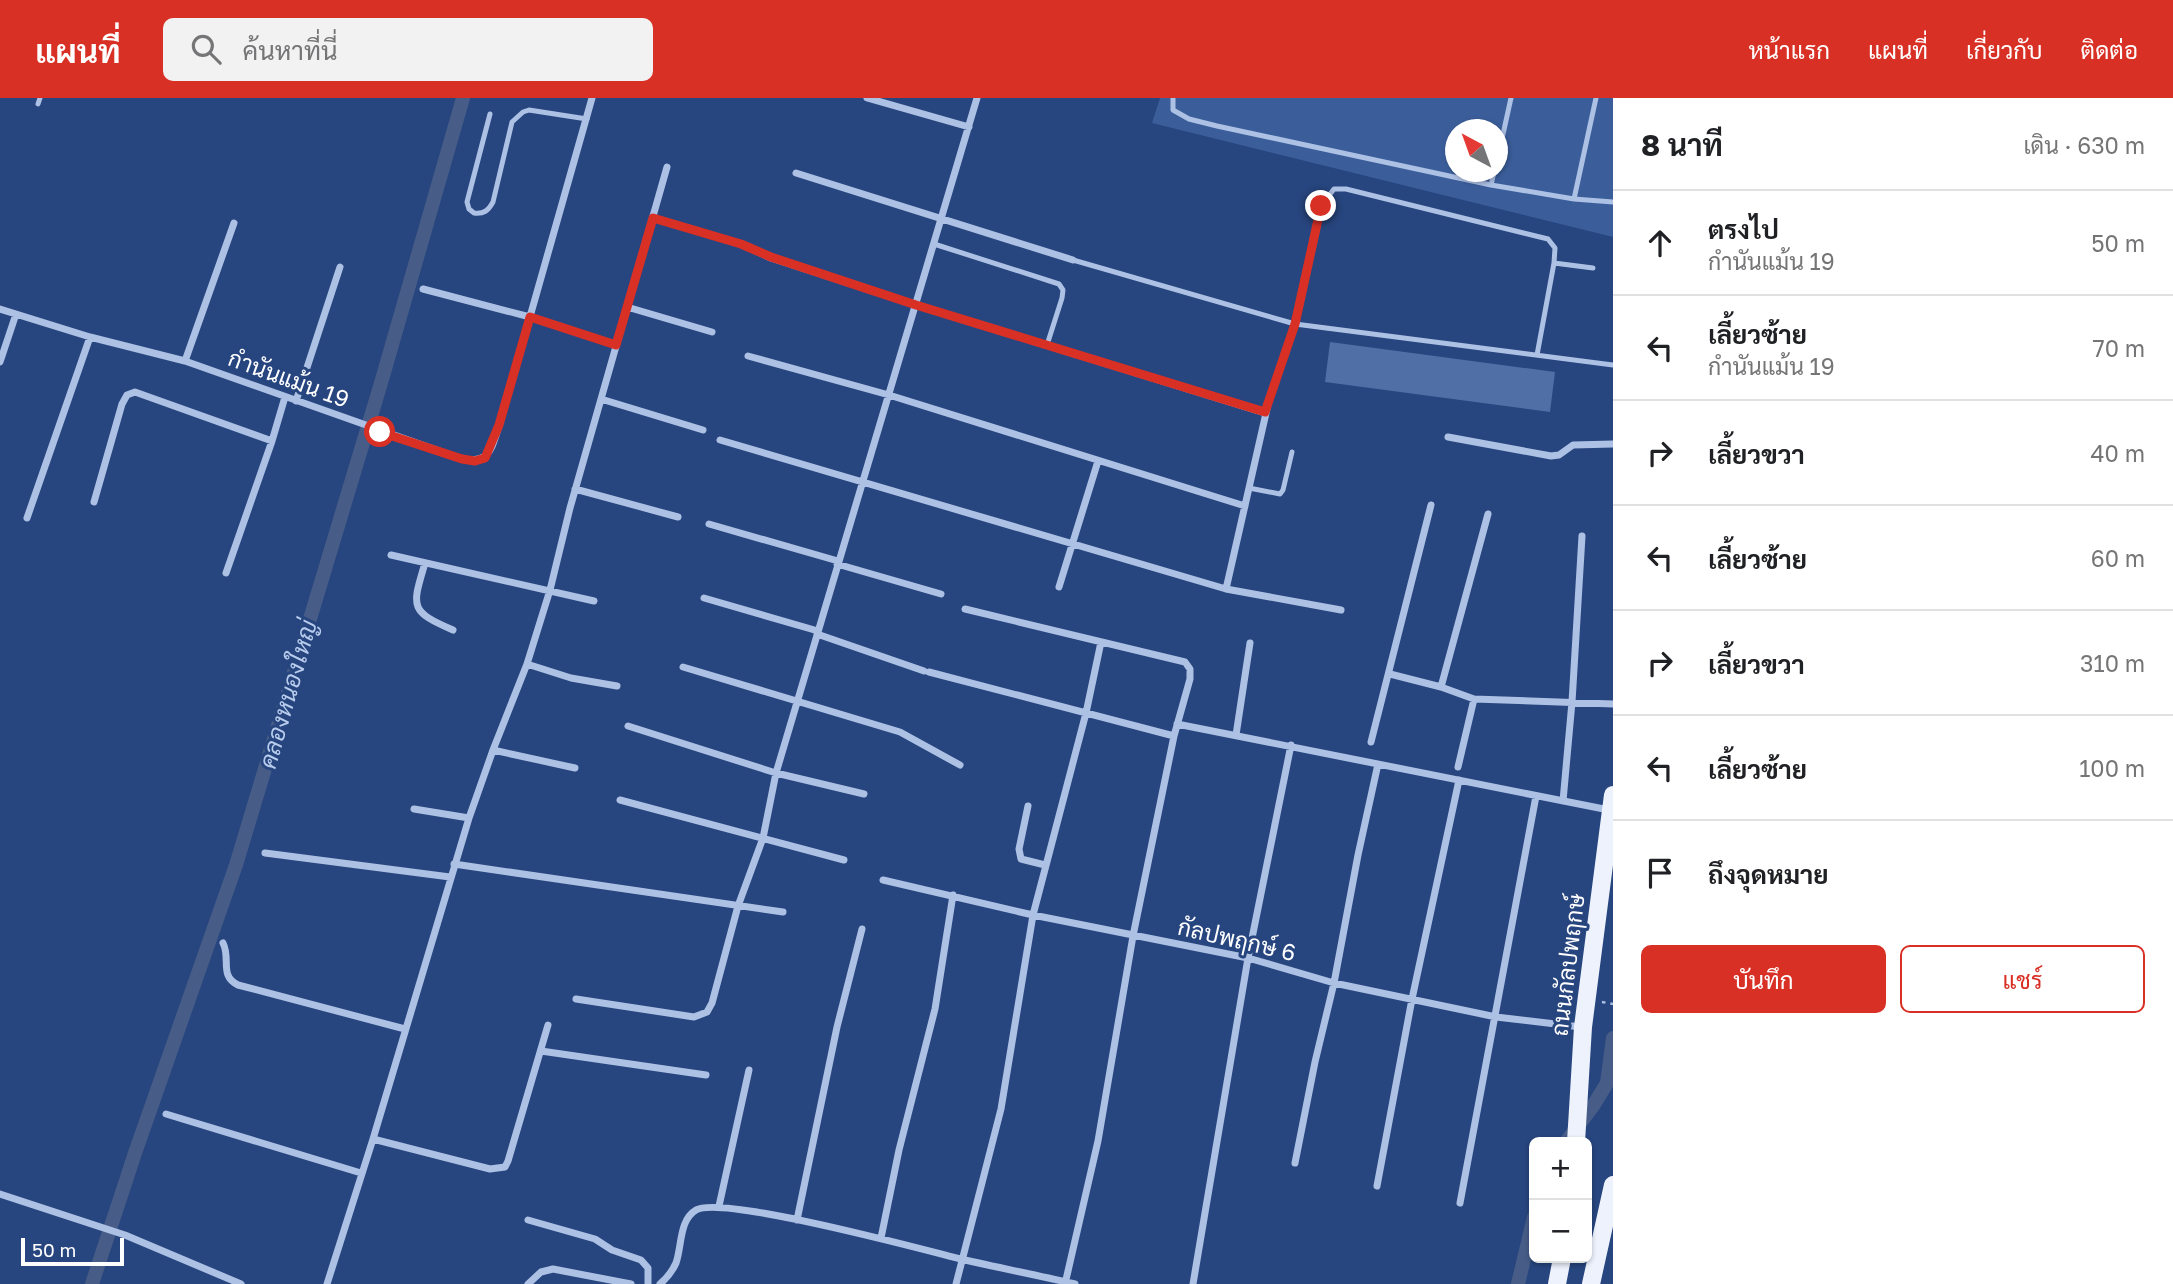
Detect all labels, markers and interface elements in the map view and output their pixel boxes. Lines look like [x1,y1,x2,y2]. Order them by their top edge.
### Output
search box [163,18,653,81]
icon: search [187,30,225,68]
text: แผนที่ [35,31,121,70]
text: ค้นหาที่นี่ [243,35,338,66]
text: หน้าแรก [1749,35,1830,64]
text: แผนที่ [1868,35,1928,64]
text: เกี่ยวกับ [1966,35,2043,64]
text: ติดต่อ [2081,35,2138,64]
north arrow [1445,119,1508,182]
text: 8 นาที [1641,127,1723,163]
text: เดิน · 630 m [2023,131,2145,159]
route end [1305,190,1336,221]
text: ตรงไป [1708,214,1779,245]
icon: ahead [1641,224,1679,262]
text: 50 m [2091,229,2145,257]
text: กำนันแม้น 19 [1708,247,1835,275]
text: เลี้ยวซ้าย [1708,319,1807,350]
icon: left [1641,329,1679,367]
text: 70 m [2092,334,2145,362]
street label: กำนันแม้น 19 [225,343,353,413]
text: กำนันแม้น 19 [1708,352,1835,380]
route start [364,416,395,447]
icon: right [1641,434,1679,472]
text: เลี้ยวขวา [1708,439,1805,470]
text: 40 m [2091,439,2145,467]
icon: left [1641,539,1679,577]
text: เลี้ยวซ้าย [1708,544,1807,575]
text: 60 m [2091,544,2145,572]
water label: คลองหนองใหญ่ [252,615,323,772]
icon: right [1641,644,1679,682]
text: เลี้ยวขวา [1708,649,1805,680]
text: 310 m [2080,649,2145,677]
icon: left [1641,749,1679,787]
text: เลี้ยวซ้าย [1708,754,1807,785]
text: 100 m [2079,754,2145,782]
icon: arrive [1641,854,1679,892]
text: ถึงจุดหมาย [1708,859,1829,890]
street label: ถนนกัลปพฤกษ์ [1543,892,1591,1038]
street label: กัลปพฤกษ์ 6 [1175,911,1299,967]
button: บันทึก [1641,945,1886,1013]
button: แชร์ [1900,945,2145,1013]
map controls [1529,1137,1592,1263]
button: + [1529,1137,1592,1200]
button: − [1529,1200,1592,1263]
scale bar [21,1235,124,1267]
text: 50 m [32,1238,76,1261]

